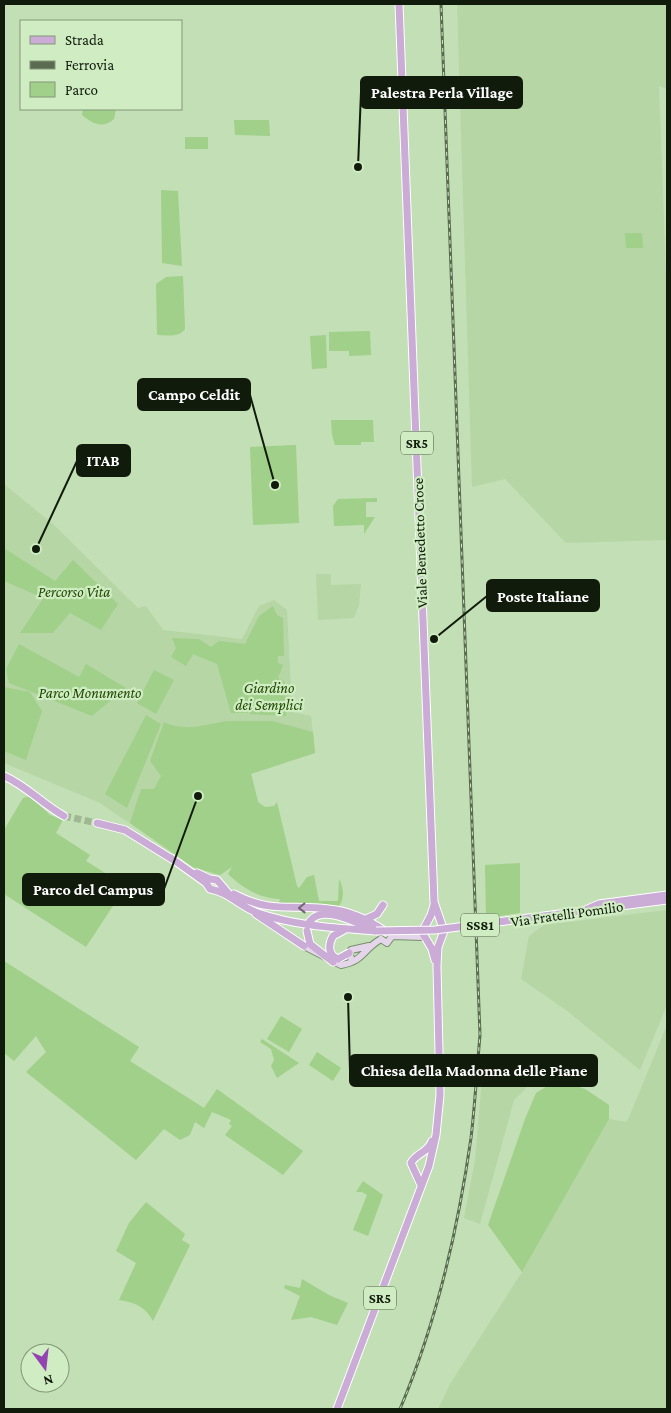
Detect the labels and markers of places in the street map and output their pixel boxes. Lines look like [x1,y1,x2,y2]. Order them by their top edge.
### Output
callout: Palestra Perla Village [361,77,522,108]
callout: Campo Celdit [138,379,250,410]
callout: ITAB [77,445,130,476]
callout: Poste Italiane [487,580,599,611]
callout: Parco del Campus [23,874,164,905]
callout: Chiesa della Madonna delle Piane [350,1055,597,1086]

